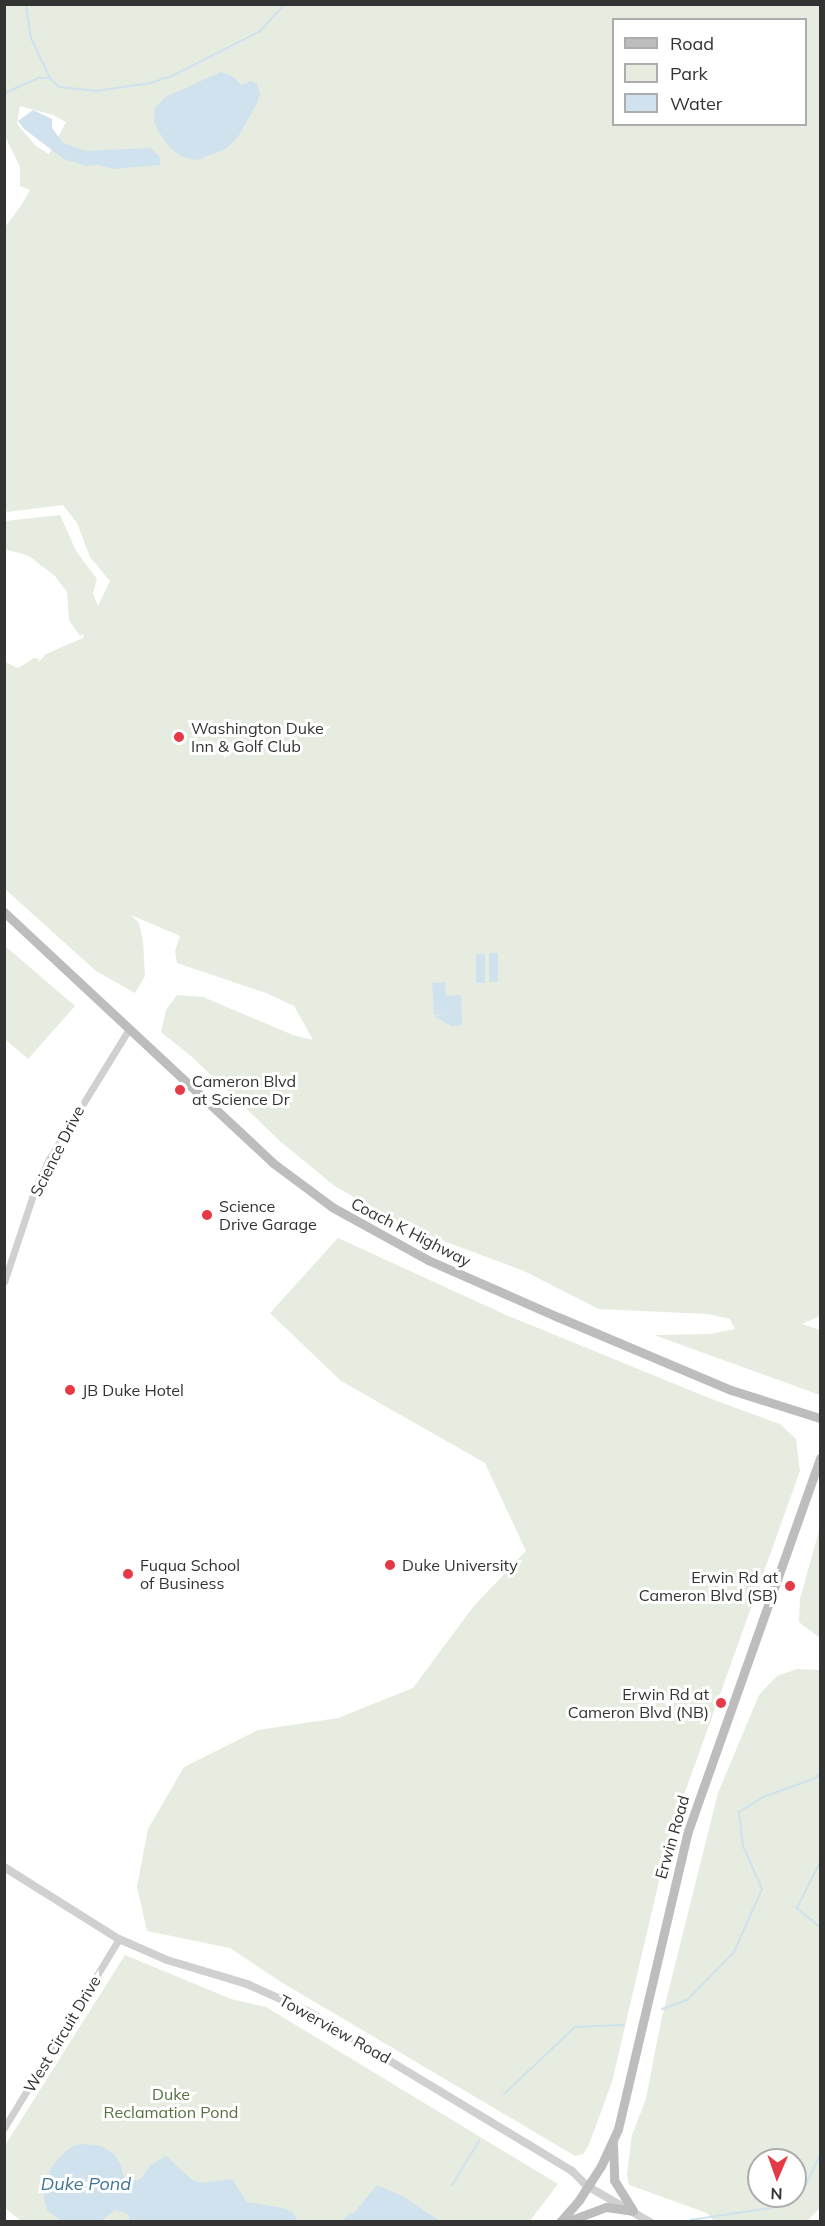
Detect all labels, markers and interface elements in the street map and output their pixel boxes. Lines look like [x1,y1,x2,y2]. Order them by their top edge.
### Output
legend [612,18,807,126]
text: Road [670,32,714,55]
text: Park [670,62,708,85]
text: Water [670,92,722,115]
place label: Washington Duke Inn & Golf Club [191,718,324,756]
marker: Washington Duke Inn & Golf Club [172,730,186,744]
place label: Cameron Blvd at Science Dr [192,1071,296,1109]
marker: Cameron Blvd at Science Dr [173,1083,187,1097]
street label: Science Drive [26,1103,88,1199]
street label: Coach K Highway [348,1194,474,1270]
place label: Science Drive Garage [219,1196,317,1234]
marker: Science Drive Garage [200,1208,214,1222]
place label: JB Duke Hotel [82,1380,184,1400]
marker: JB Duke Hotel [63,1383,77,1397]
place label: Fuqua School of Business [140,1555,240,1593]
place label: Duke University [402,1555,518,1575]
marker: Duke University [383,1558,397,1572]
marker: Fuqua School of Business [121,1567,135,1581]
place label: Erwin Rd at Cameron Blvd (SB) [639,1567,778,1605]
marker: Erwin Rd at Cameron Blvd (SB) [783,1579,797,1593]
place label: Erwin Rd at Cameron Blvd (NB) [568,1684,709,1722]
marker: Erwin Rd at Cameron Blvd (NB) [714,1696,728,1710]
street label: Erwin Road [651,1793,693,1881]
street label: West Circuit Drive [20,1972,104,2096]
street label: Towerview Road [276,1990,394,2068]
park label: Duke Reclamation Pond [104,2084,238,2122]
north arrow [747,2148,807,2208]
water label: Duke Pond [41,2173,131,2195]
text: N [770,2184,783,2204]

